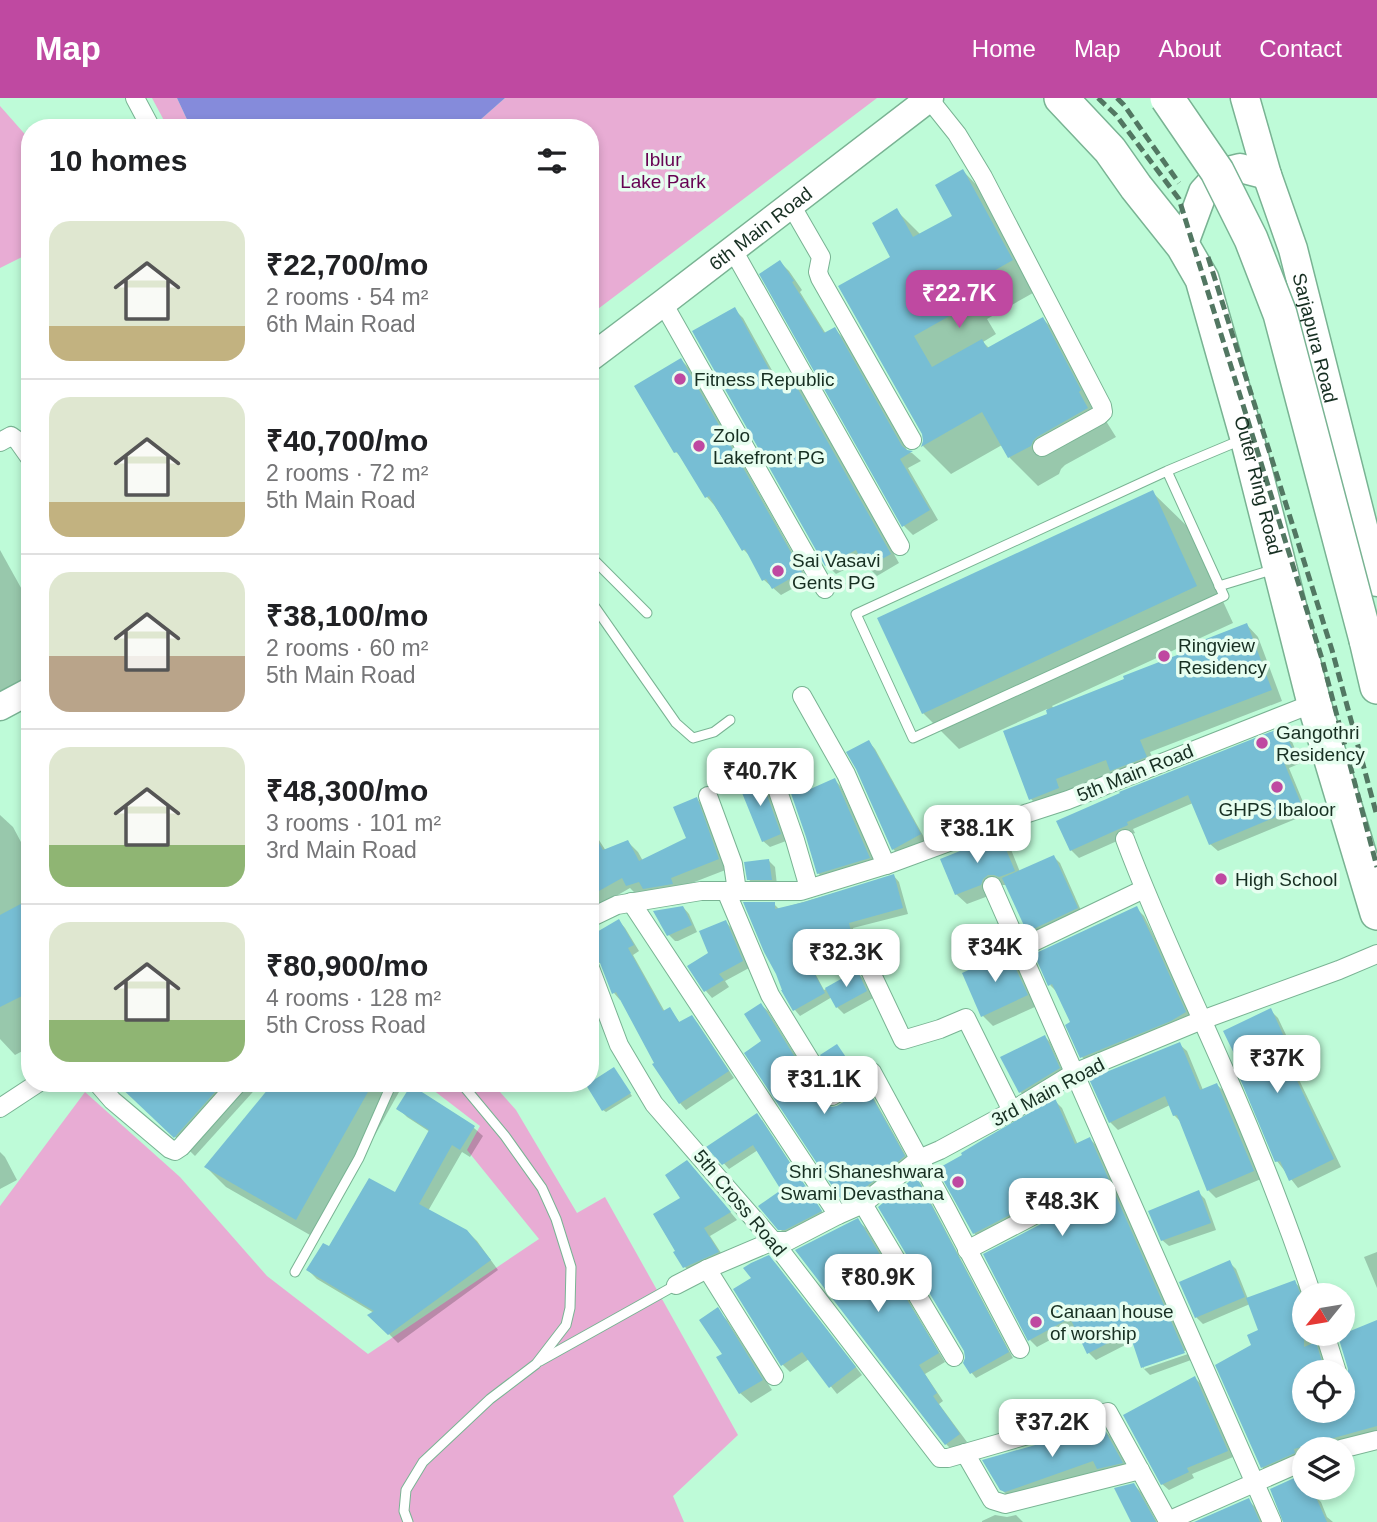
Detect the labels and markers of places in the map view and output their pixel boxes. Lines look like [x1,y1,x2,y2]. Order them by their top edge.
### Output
pin: ₹22.7K [902,271,1016,330]
place label: Fitness Republic [694,369,834,390]
marker: Fitness Republic [672,371,688,387]
place label: Zolo Lakefront PG [713,425,825,468]
marker: Zolo Lakefront PG [691,438,707,454]
place label: Sai Vasavi Gents PG [792,550,880,593]
marker: Sai Vasavi Gents PG [770,563,786,579]
place label: Ringview Residency [1178,635,1267,678]
marker: Ringview Residency [1156,648,1172,664]
place label: Gangothri Residency [1276,722,1365,765]
marker: Gangothri Residency [1254,735,1270,751]
pin: ₹40.7K [703,748,817,808]
marker: GHPS Ibaloor [1269,779,1285,795]
place label: GHPS Ibaloor [1218,799,1336,820]
pin: ₹38.1K [920,806,1034,865]
place label: High School [1235,869,1337,890]
marker: High School [1213,871,1229,887]
pin: ₹34K [954,924,1036,984]
pin: ₹32.3K [789,930,903,989]
pin: ₹37K [1236,1035,1318,1095]
pin: ₹31.1K [767,1056,881,1116]
place label: Shri Shaneshwara Swami Devasthana [780,1161,944,1204]
marker: Shri Shaneshwara Swami Devasthana [950,1174,966,1190]
pin: ₹48.3K [1005,1178,1119,1238]
pin: ₹80.9K [821,1254,935,1314]
place label: Canaan house of worship [1050,1301,1174,1344]
marker: Canaan house of worship [1028,1314,1044,1330]
pin: ₹37.2K [995,1400,1109,1459]

